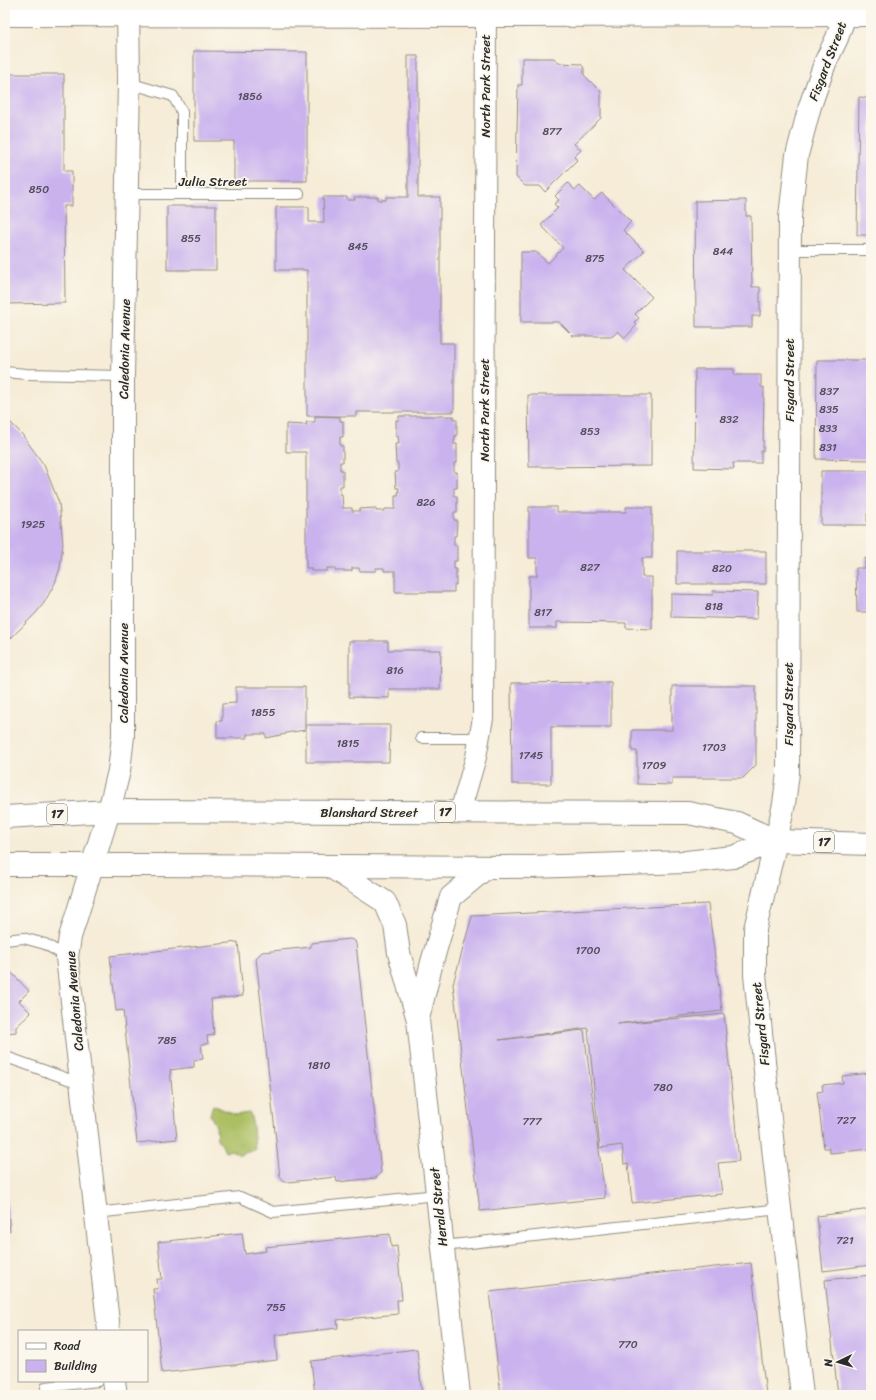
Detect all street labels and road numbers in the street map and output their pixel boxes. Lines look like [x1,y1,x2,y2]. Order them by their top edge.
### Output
street label: Fisgard Street [802,18,853,104]
street label: North Park Street [474,34,497,138]
street label: Julia Street [178,170,248,193]
street label: Caledonia Avenue [112,298,137,399]
street label: Fisgard Street [778,338,801,422]
street label: North Park Street [473,358,496,462]
street label: Caledonia Avenue [112,623,135,723]
street label: Fisgard Street [777,662,800,746]
street label: Blanshard Street [320,801,418,824]
road number: 17 [435,802,455,822]
road number: 17 [47,804,67,824]
road number: 17 [814,832,834,852]
street label: Caledonia Avenue [59,950,90,1052]
street label: Fisgard Street [745,981,776,1067]
street label: Herald Street [423,1165,454,1248]

